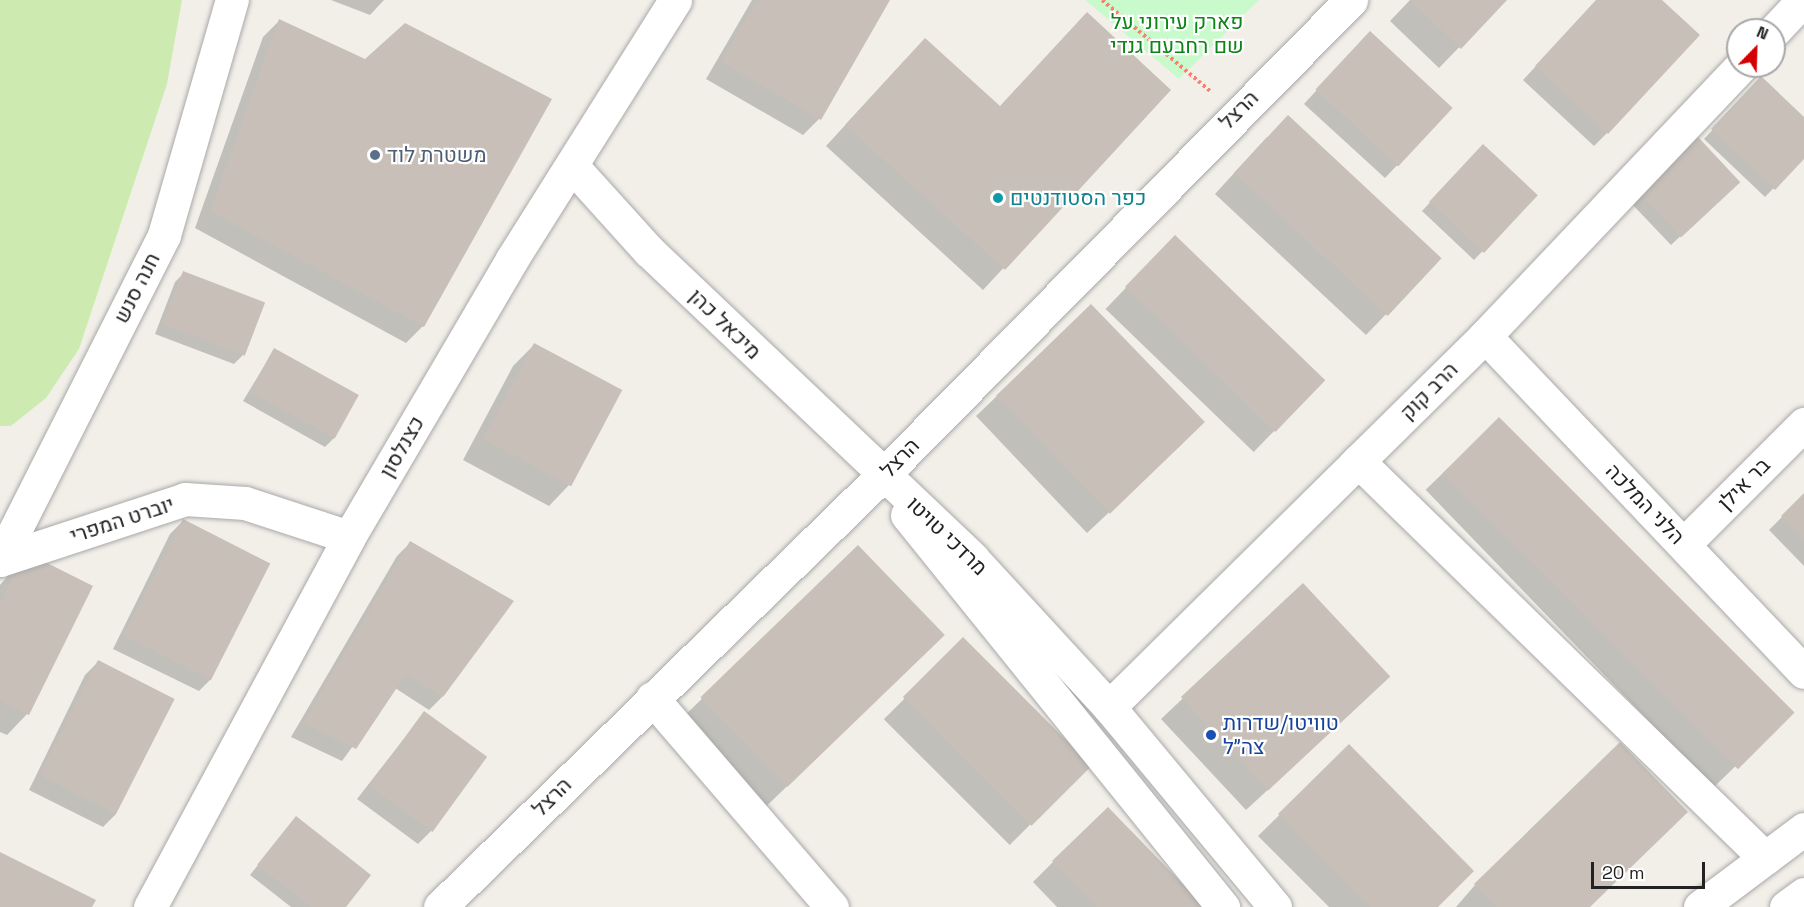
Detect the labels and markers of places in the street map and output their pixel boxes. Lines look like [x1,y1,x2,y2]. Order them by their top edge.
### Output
place label: משטרת לוד [387,142,487,168]
marker: משטרת לוד [368,148,382,162]
place label: כפר הסטודנטים [1010,185,1146,211]
marker: כפר הסטודנטים [991,191,1005,205]
place label: טוויטו/שדרות צה״ל [1223,710,1339,760]
marker: טוויטו/שדרות צה״ל [1204,728,1218,742]

